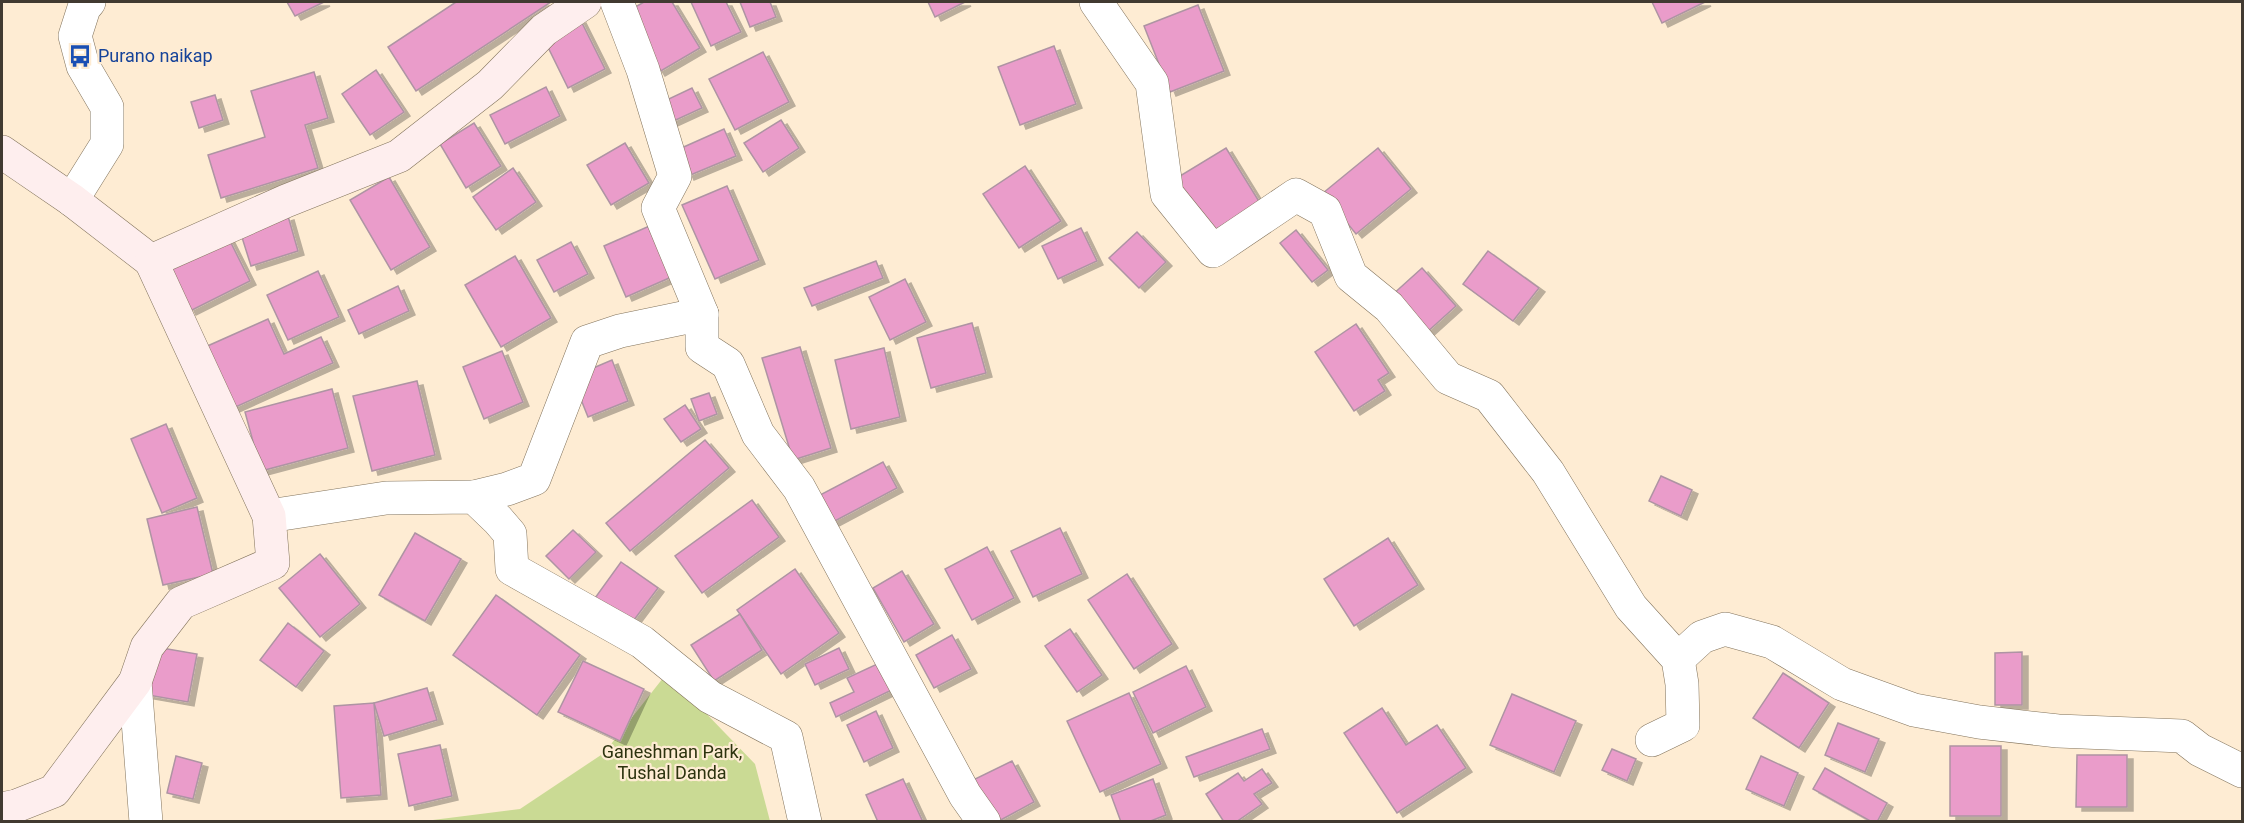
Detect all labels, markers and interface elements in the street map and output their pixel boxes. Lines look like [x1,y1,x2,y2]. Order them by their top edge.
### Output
bus stop icon: Purano naikap [67,43,93,69]
place label: Purano naikap [98,45,213,66]
park label: Ganeshman Park, Tushal Danda [602,741,742,783]

